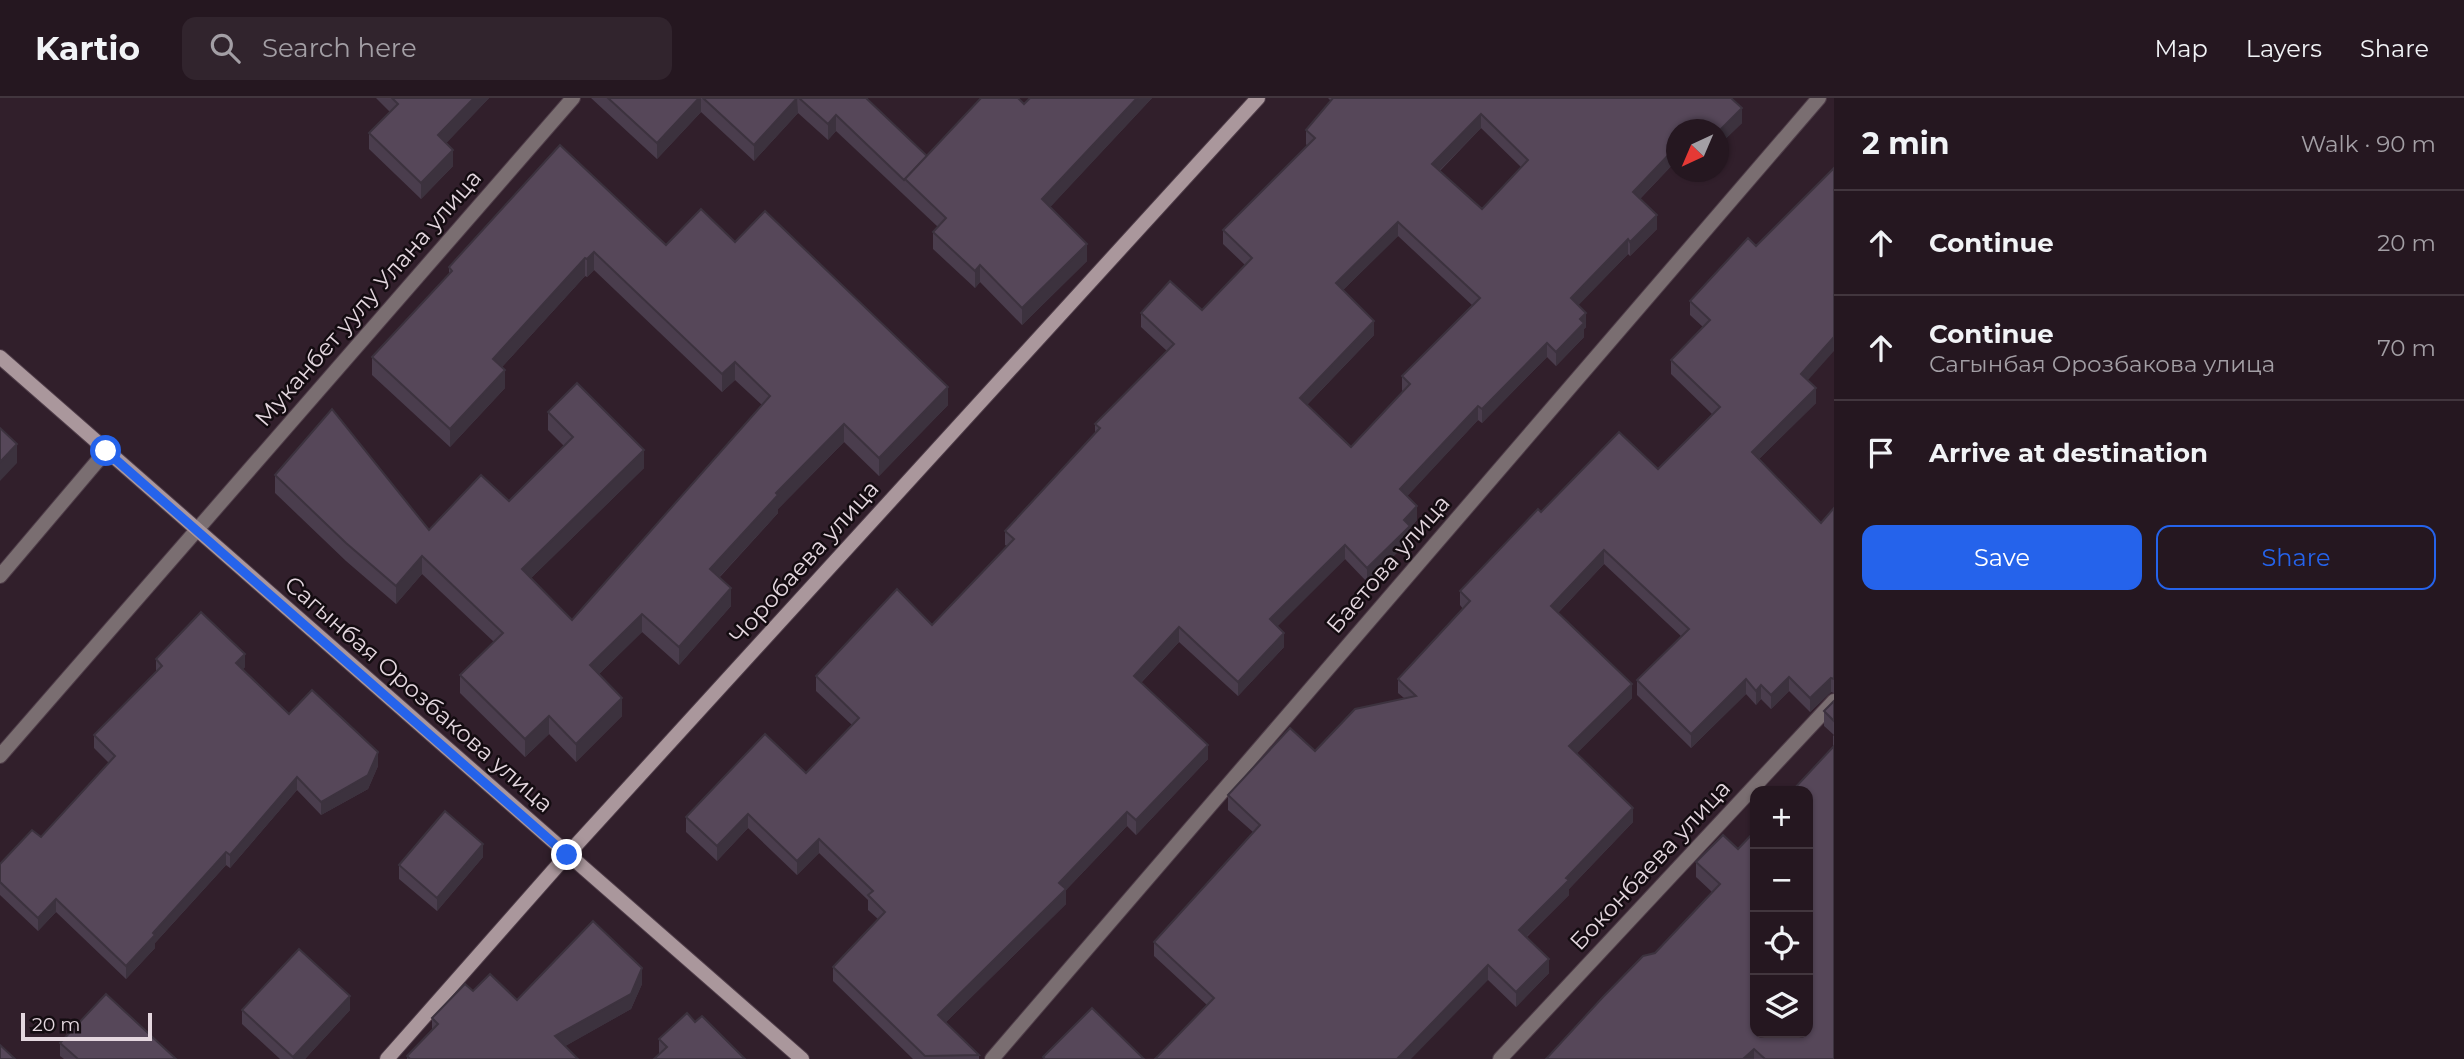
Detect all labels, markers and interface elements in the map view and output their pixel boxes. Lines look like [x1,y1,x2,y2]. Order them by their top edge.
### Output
search box [182,17,672,80]
text: Kartio [35,28,140,68]
icon: search [206,29,244,67]
text: Search here [262,32,417,64]
text: Map [2154,34,2208,63]
text: Layers [2246,34,2322,63]
text: Share [2360,34,2429,63]
north arrow [1666,119,1729,182]
text: 2 min [1862,125,1949,162]
text: Walk · 90 m [2301,130,2436,158]
street label: Муканбет уулу Улана улица [249,164,487,432]
icon: ahead [1862,224,1900,262]
text: Continue [1929,227,2054,259]
text: 20 m [2377,229,2436,257]
text: Continue [1929,318,2054,350]
icon: ahead [1862,329,1900,367]
text: 70 m [2377,334,2436,362]
text: Сагынбая Орозбакова улица [1929,350,2275,378]
icon: arrive [1862,434,1900,472]
route start [90,435,121,466]
text: Arrive at destination [1929,437,2208,469]
street label: Чоробаева улица [724,475,884,649]
street label: Баетова улица [1320,489,1456,639]
button: Save [1862,525,2142,590]
button: Share [2156,525,2436,590]
street label: Сагынбая Орозбакова улица [279,570,559,818]
street label: Боконбаева улица [1564,774,1736,956]
map controls [1750,786,1813,1038]
button: + [1750,786,1813,849]
route end [551,839,582,870]
button: − [1750,849,1813,912]
button: locate [1750,912,1813,975]
button: layers [1750,975,1813,1038]
scale bar [21,1010,152,1042]
text: 20 m [32,1013,80,1036]

